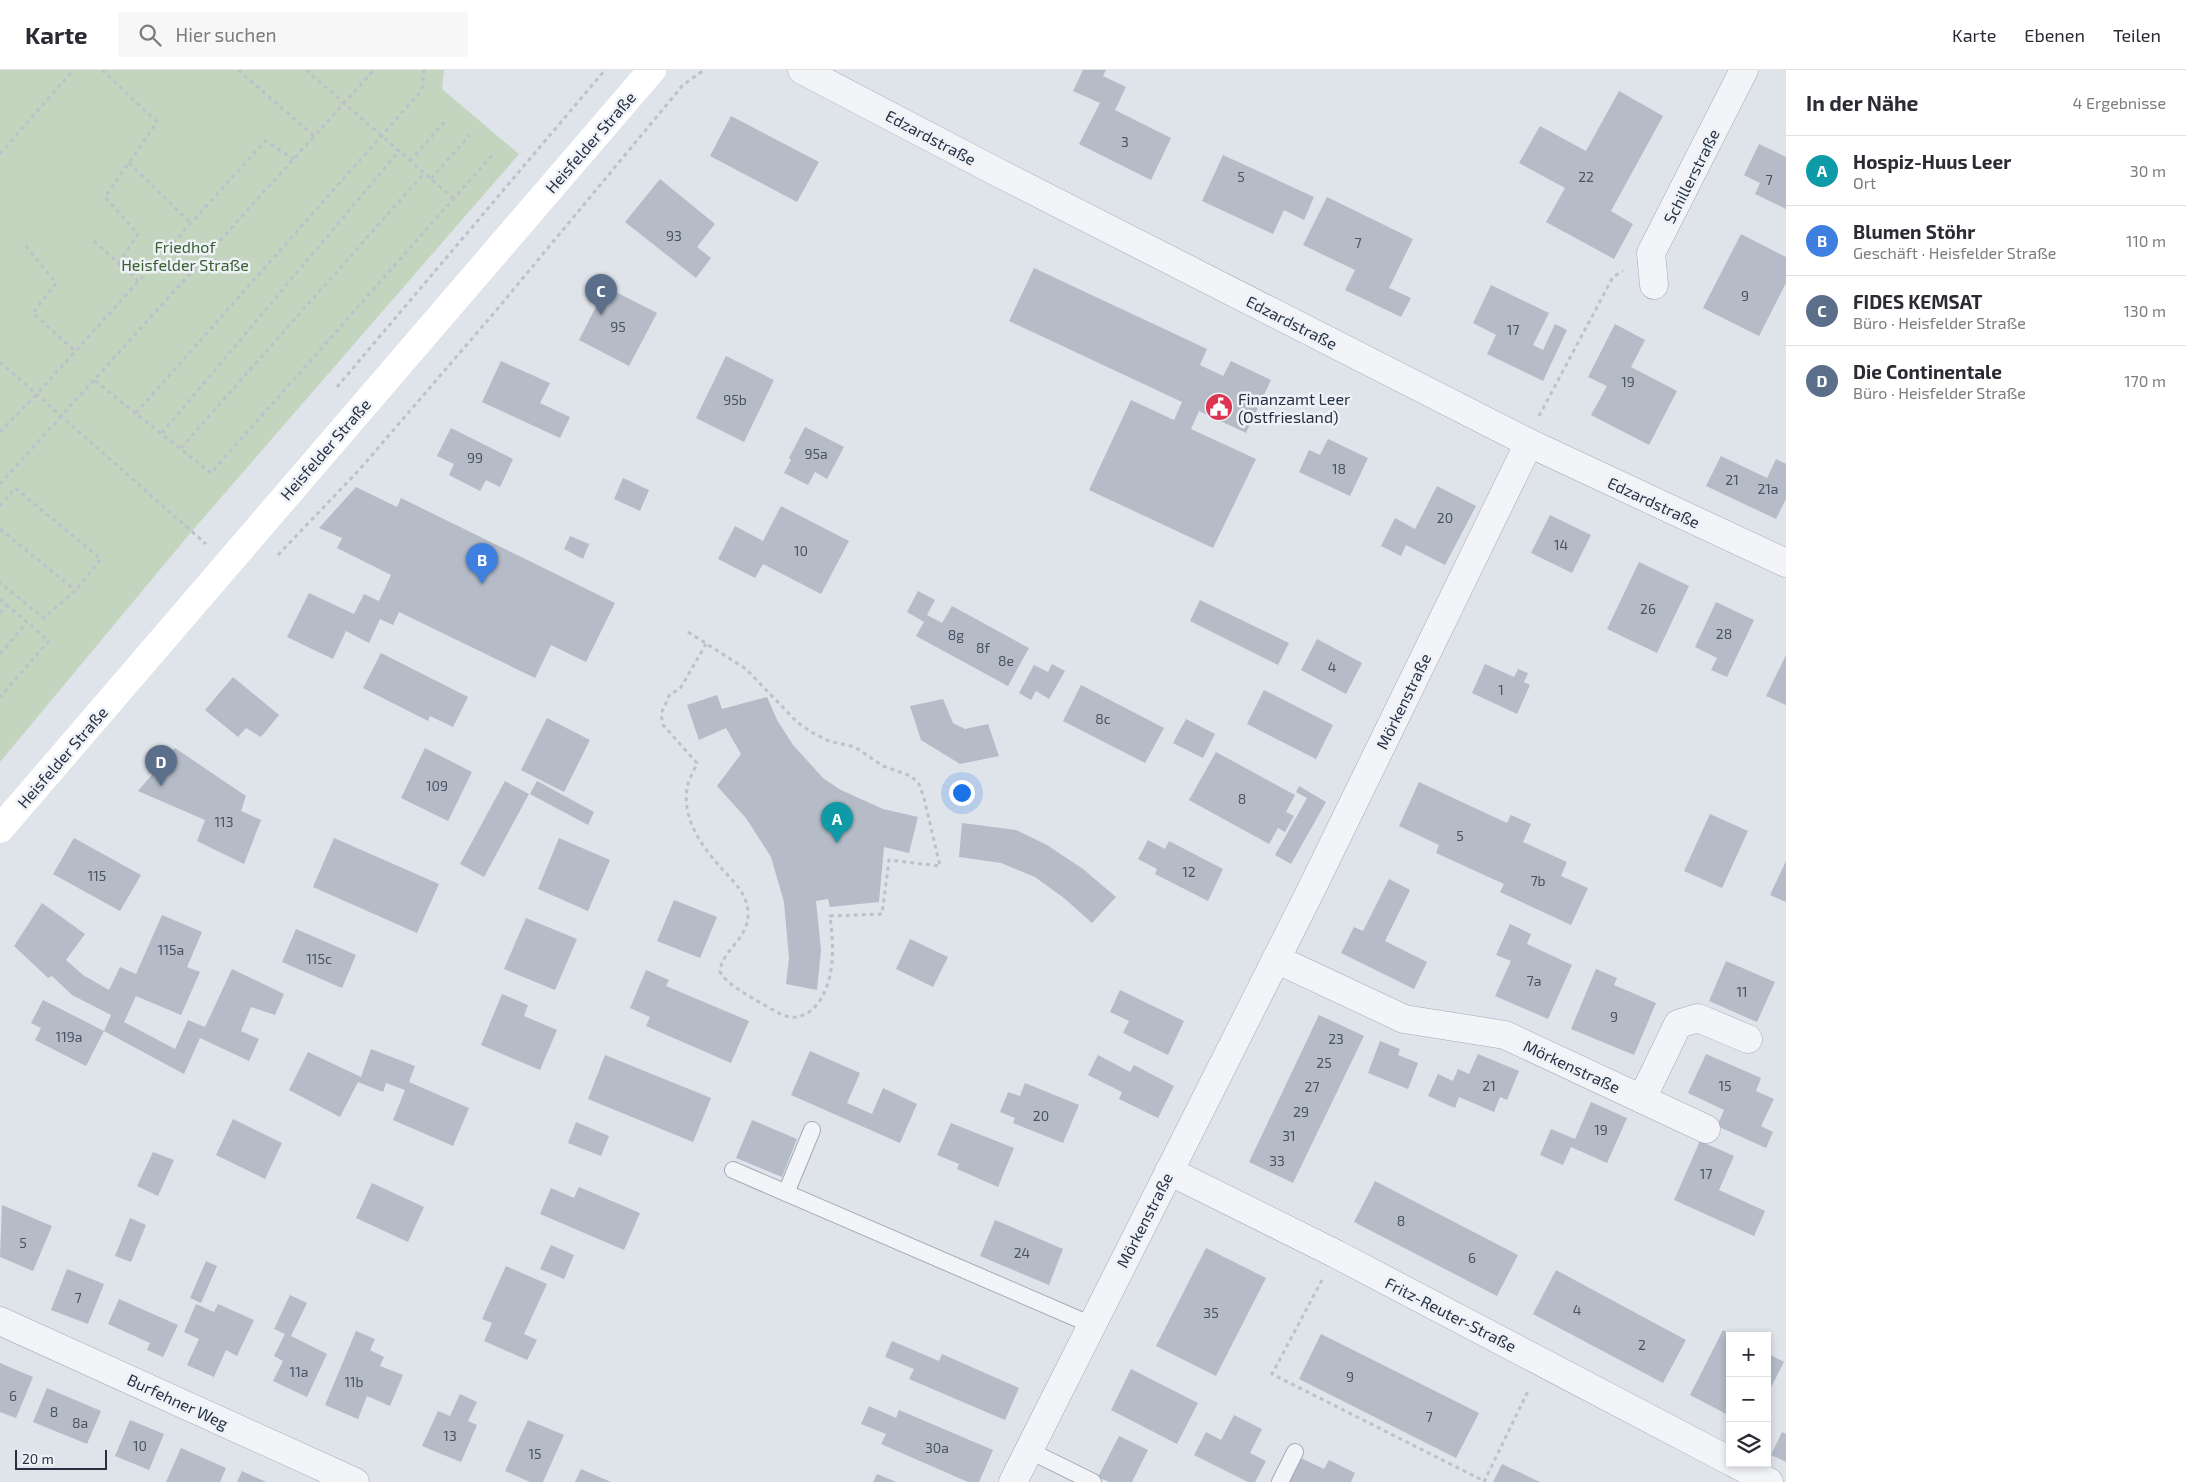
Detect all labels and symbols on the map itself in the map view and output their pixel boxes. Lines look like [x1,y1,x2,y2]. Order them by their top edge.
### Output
street label: Heisfelder Straße [541,88,639,196]
street label: Edzardstraße [883,105,979,169]
street label: Schillerstraße [1659,126,1723,226]
house number: 3 [1121,133,1129,150]
house number: 5 [1237,168,1245,185]
house number: 22 [1578,168,1594,185]
house number: 7 [1765,171,1773,188]
house number: 93 [666,227,682,244]
house number: 7 [1354,234,1362,251]
park label: Friedhof Heisfelder Straße [121,237,249,274]
pin: C [585,274,617,315]
house number: 9 [1741,287,1749,304]
street label: Edzardstraße [1243,291,1341,353]
house number: 95 [610,318,626,335]
house number: 17 [1507,321,1519,338]
house number: 19 [1621,373,1635,390]
place label: Finanzamt Leer (Ostfriesland) [1238,389,1351,426]
house number: 95b [723,391,747,408]
public building icon: Finanzamt Leer (Ostfriesland) [1204,392,1234,422]
street label: Heisfelder Straße [276,395,374,503]
house number: 95a [804,445,828,462]
house number: 99 [467,449,483,466]
house number: 18 [1332,460,1346,477]
house number: 21 [1725,471,1739,488]
street label: Edzardstraße [1605,472,1703,532]
house number: 21a [1757,480,1779,497]
house number: 20 [1437,509,1453,526]
house number: 14 [1554,536,1568,553]
house number: 10 [794,542,808,559]
pin: B [466,543,498,584]
house number: 26 [1640,600,1656,617]
house number: 28 [1716,625,1732,642]
house number: 8g [948,626,964,643]
house number: 8f [976,639,991,656]
street label: Mörkenstraße [1372,650,1434,752]
house number: 8e [998,652,1014,669]
house number: 4 [1328,658,1336,675]
house number: 1 [1498,681,1504,698]
street label: Heisfelder Straße [13,703,111,811]
house number: 8c [1095,710,1111,727]
pin: D [145,745,177,786]
house number: 109 [426,777,448,794]
your location [949,780,975,806]
house number: 8 [1238,790,1246,807]
pin: A [821,802,853,843]
house number: 113 [215,813,233,830]
house number: 5 [1456,827,1464,844]
house number: 12 [1182,863,1196,880]
house number: 115 [88,867,106,884]
house number: 7b [1530,872,1546,889]
house number: 115a [158,941,184,958]
house number: 115c [306,950,332,967]
house number: 7a [1527,972,1541,989]
house number: 11 [1736,983,1748,1000]
house number: 9 [1610,1008,1618,1025]
house number: 119a [56,1028,82,1045]
house number: 23 [1328,1030,1344,1047]
street label: Mörkenstraße [1521,1035,1623,1097]
house number: 25 [1316,1054,1332,1071]
house number: 21 [1482,1077,1496,1094]
house number: 15 [1718,1077,1732,1094]
house number: 27 [1304,1078,1320,1095]
house number: 29 [1293,1103,1309,1120]
house number: 20 [1033,1107,1049,1124]
house number: 19 [1594,1121,1608,1138]
house number: 31 [1282,1127,1296,1144]
house number: 33 [1269,1152,1285,1169]
house number: 17 [1700,1165,1712,1182]
street label: Mörkenstraße [1112,1169,1176,1271]
house number: 8 [1397,1212,1405,1229]
house number: 5 [19,1234,27,1251]
house number: 24 [1014,1244,1030,1261]
house number: 6 [1468,1249,1476,1266]
street label: Fritz-Reuter-Straße [1382,1273,1520,1355]
house number: 7 [74,1289,82,1306]
house number: 4 [1573,1301,1581,1318]
house number: 35 [1203,1304,1219,1321]
house number: 2 [1638,1336,1646,1353]
house number: 11a [290,1363,308,1380]
house number: 9 [1346,1368,1354,1385]
street label: Burfehner Weg [125,1369,231,1433]
house number: 11b [344,1373,364,1390]
house number: 6 [9,1387,17,1404]
house number: 8 [50,1403,58,1420]
house number: 7 [1425,1408,1433,1425]
house number: 8a [72,1414,88,1431]
house number: 13 [443,1427,457,1444]
house number: 10 [133,1437,147,1454]
house number: 30a [925,1439,949,1456]
house number: 15 [528,1445,542,1462]
scale bar [15,1447,108,1470]

